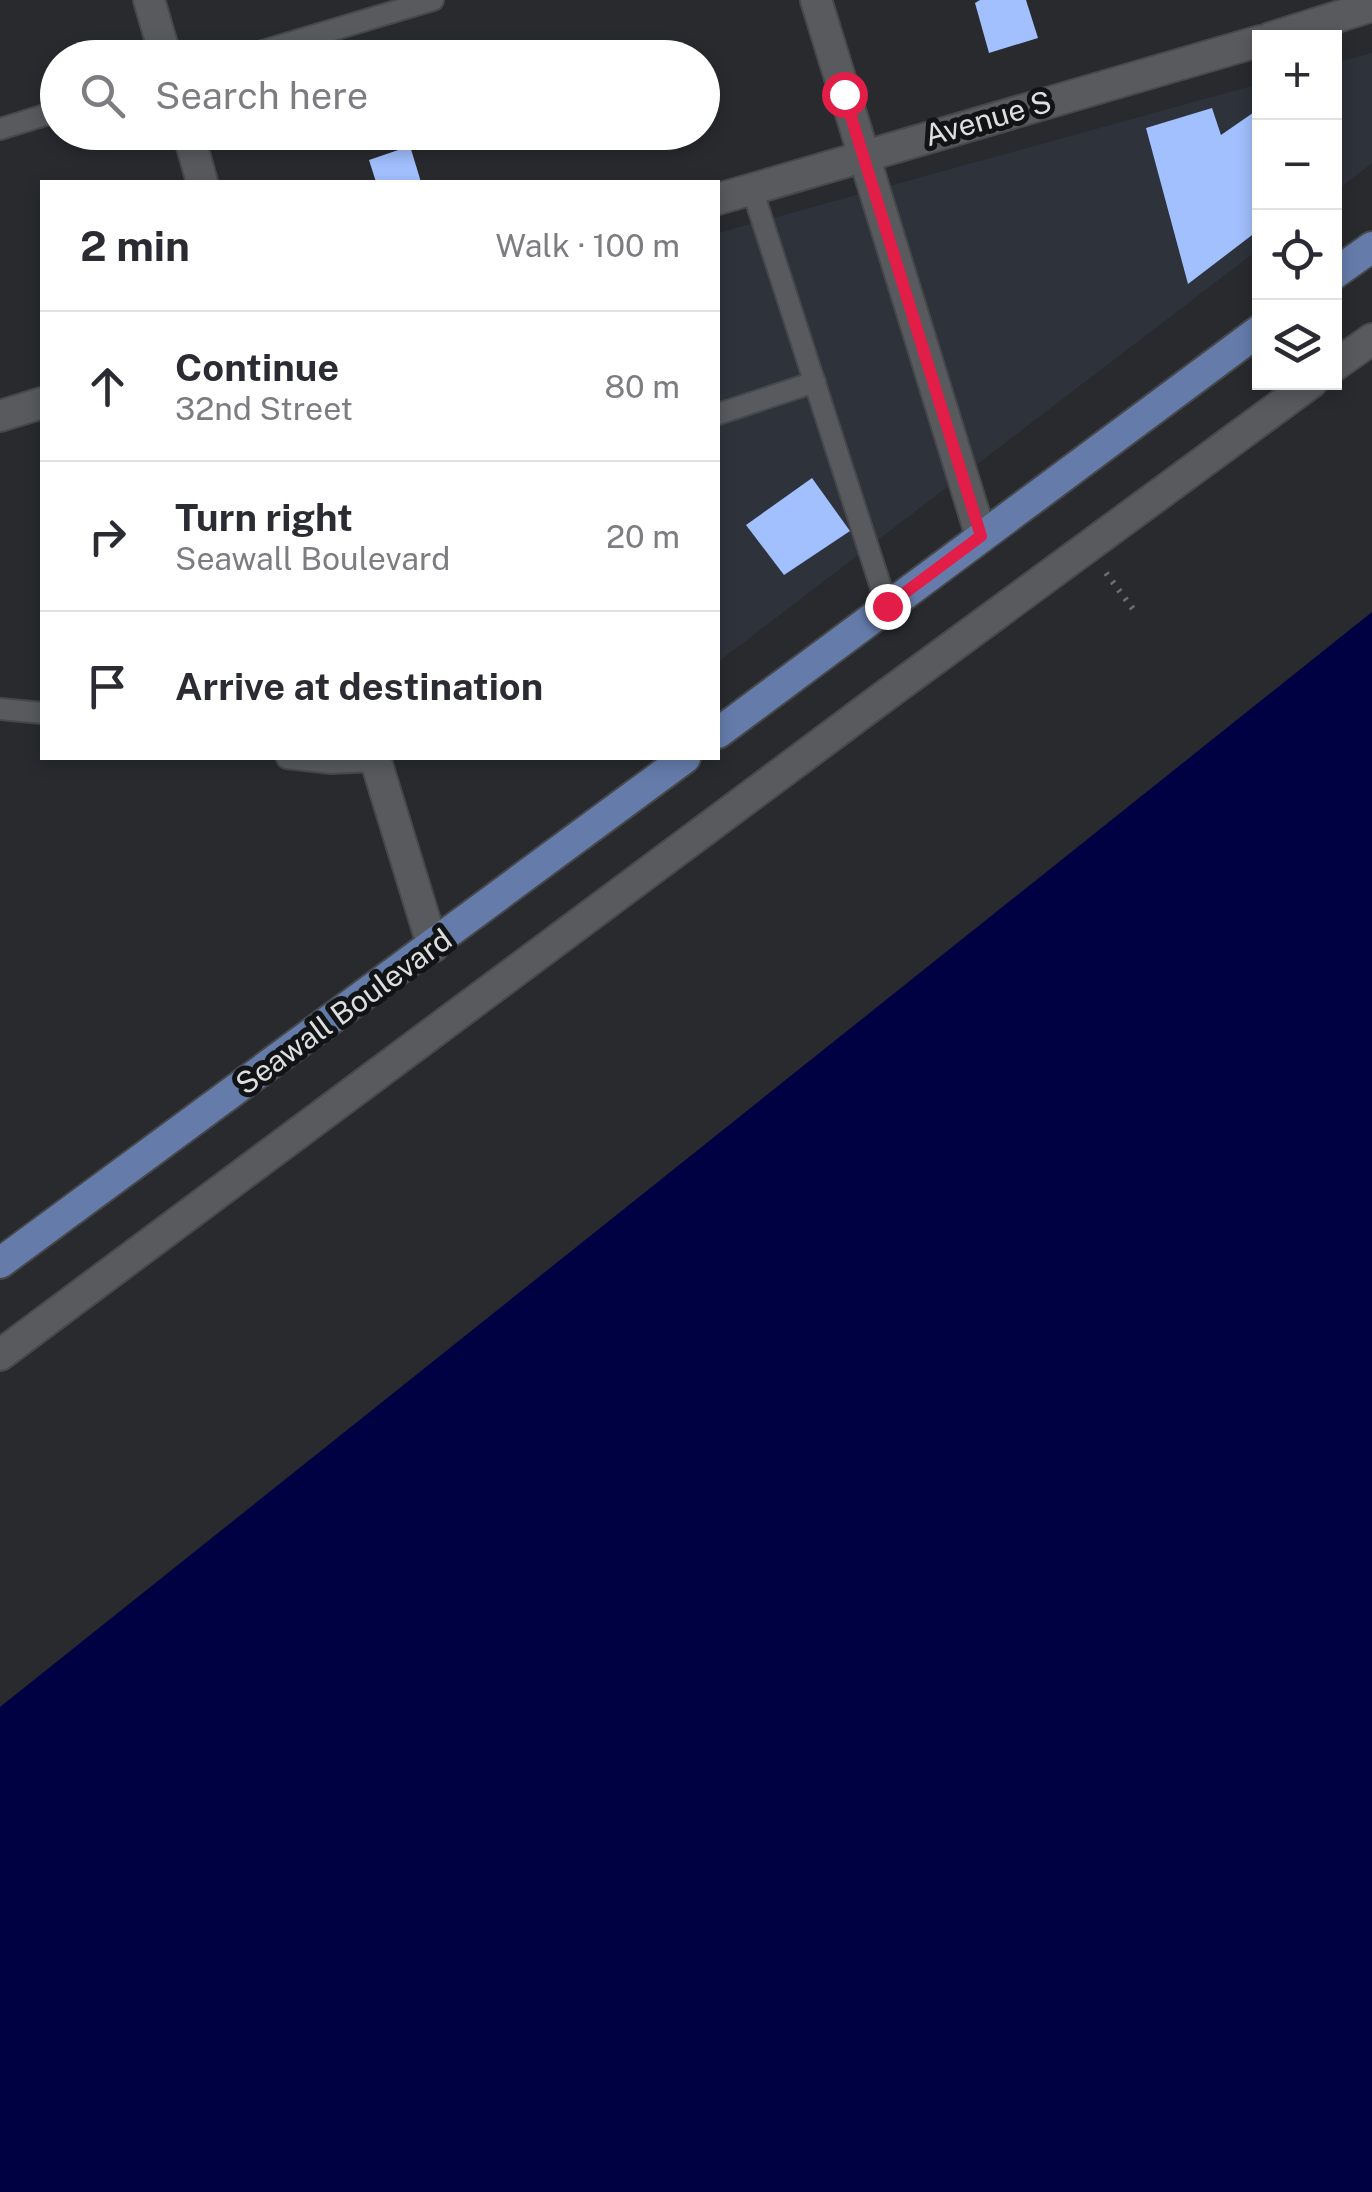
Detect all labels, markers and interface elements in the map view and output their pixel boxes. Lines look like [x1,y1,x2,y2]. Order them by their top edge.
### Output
map controls [1252,30,1342,390]
button: + [1252,30,1342,120]
search box [40,40,720,150]
icon: search [75,68,130,123]
route start [822,72,868,118]
text: Search here [155,73,368,118]
street label: Avenue S [920,83,1055,153]
button: − [1252,120,1342,210]
button: locate [1252,210,1342,300]
text: 2 min [80,221,190,270]
text: Walk · 100 m [496,227,680,264]
button: layers [1252,300,1342,390]
text: Continue [175,345,339,390]
icon: ahead [80,359,135,414]
text: 80 m [604,368,680,405]
text: 32nd Street [175,390,353,427]
text: Turn right [175,495,353,540]
icon: right [80,509,135,564]
text: 20 m [606,518,680,555]
text: Seawall Boulevard [175,540,450,577]
route end [865,584,911,630]
icon: arrive [80,659,135,714]
text: Arrive at destination [175,664,543,709]
street label: Seawall Boulevard [228,921,458,1102]

